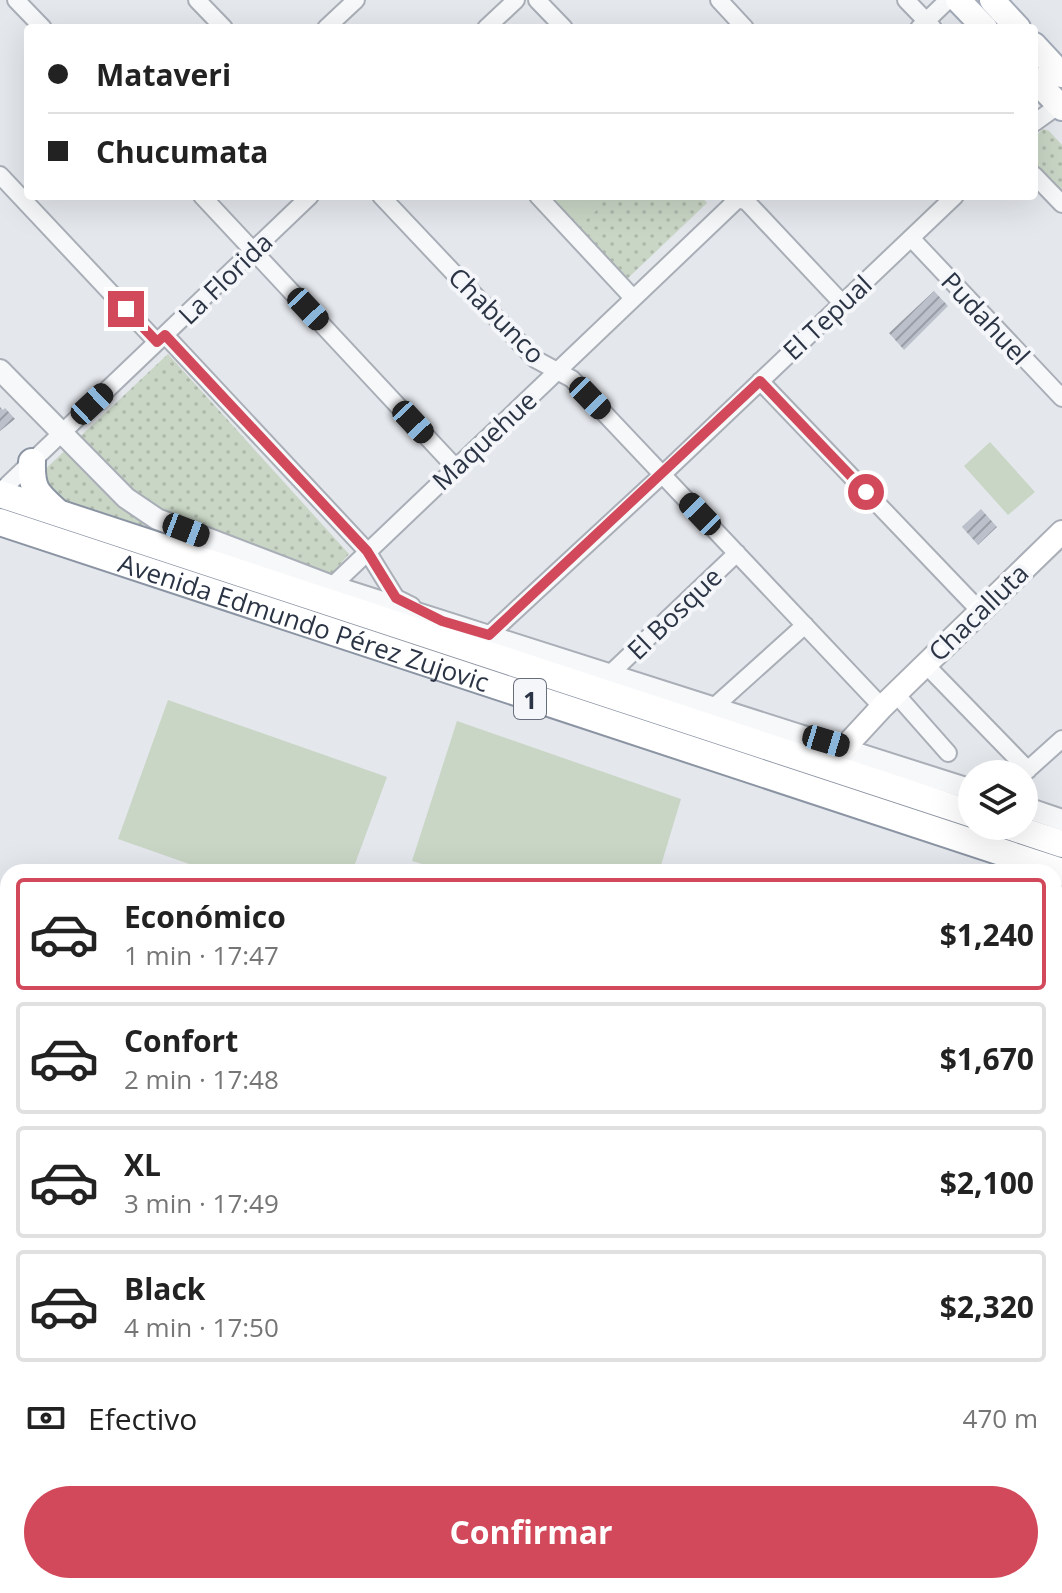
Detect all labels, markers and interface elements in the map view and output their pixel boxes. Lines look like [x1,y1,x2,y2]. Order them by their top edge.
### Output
text: Mataveri [96,54,231,95]
text: Chucumata [96,131,268,172]
street label: La Florida [170,224,280,332]
street label: Chabunco [441,259,553,371]
street label: Pudahuel [934,264,1038,372]
street label: El Tepual [775,266,879,368]
car [283,283,333,335]
route end [108,291,144,327]
car [565,372,615,424]
car [66,379,118,429]
street label: Maquehue [424,382,544,498]
car [388,396,438,448]
route start [848,474,884,510]
car [675,488,725,540]
car [159,510,213,550]
street label: Avenida Edmundo Pérez Zujovic [114,544,494,700]
street label: Chacalluta [920,555,1036,669]
street label: El Bosque [619,559,729,667]
road number: 1 [514,679,546,719]
car [800,723,852,759]
map controls [958,760,1038,840]
button: layers [958,760,1038,840]
text: Económico [124,896,286,937]
icon: car [28,898,100,970]
text: $1,240 [940,914,1034,955]
text: 1 min · 17:47 [124,937,279,973]
text: Confort [124,1020,238,1061]
icon: car [28,1022,100,1094]
text: $1,670 [940,1038,1034,1079]
text: 2 min · 17:48 [124,1061,279,1097]
text: XL [124,1144,161,1185]
icon: car [28,1146,100,1218]
text: $2,100 [940,1162,1034,1203]
text: 3 min · 17:49 [124,1185,279,1221]
text: Black [124,1268,205,1309]
icon: car [28,1270,100,1342]
text: $2,320 [940,1286,1034,1327]
text: 4 min · 17:50 [124,1309,279,1345]
icon: cash [24,1396,68,1440]
text: Efectivo [88,1398,197,1439]
text: 470 m [963,1400,1038,1436]
button: Confirmar [24,1486,1038,1578]

